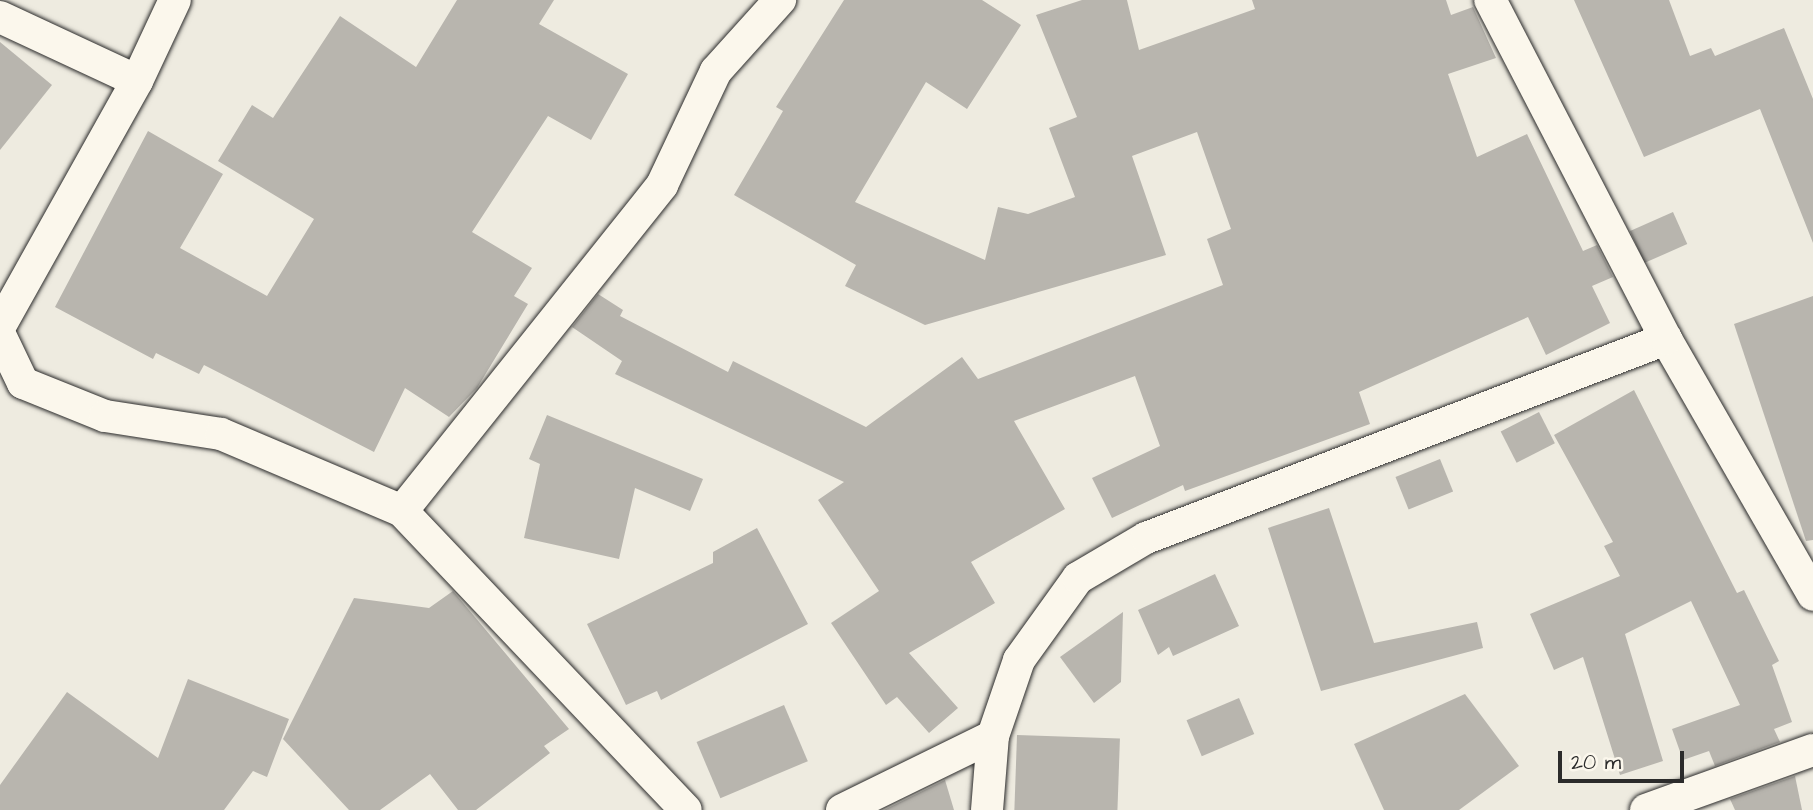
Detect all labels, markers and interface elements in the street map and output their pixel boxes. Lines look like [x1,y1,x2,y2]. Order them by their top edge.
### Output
scale bar [1561,736,1687,780]
text: 20 m [1571,748,1621,777]

